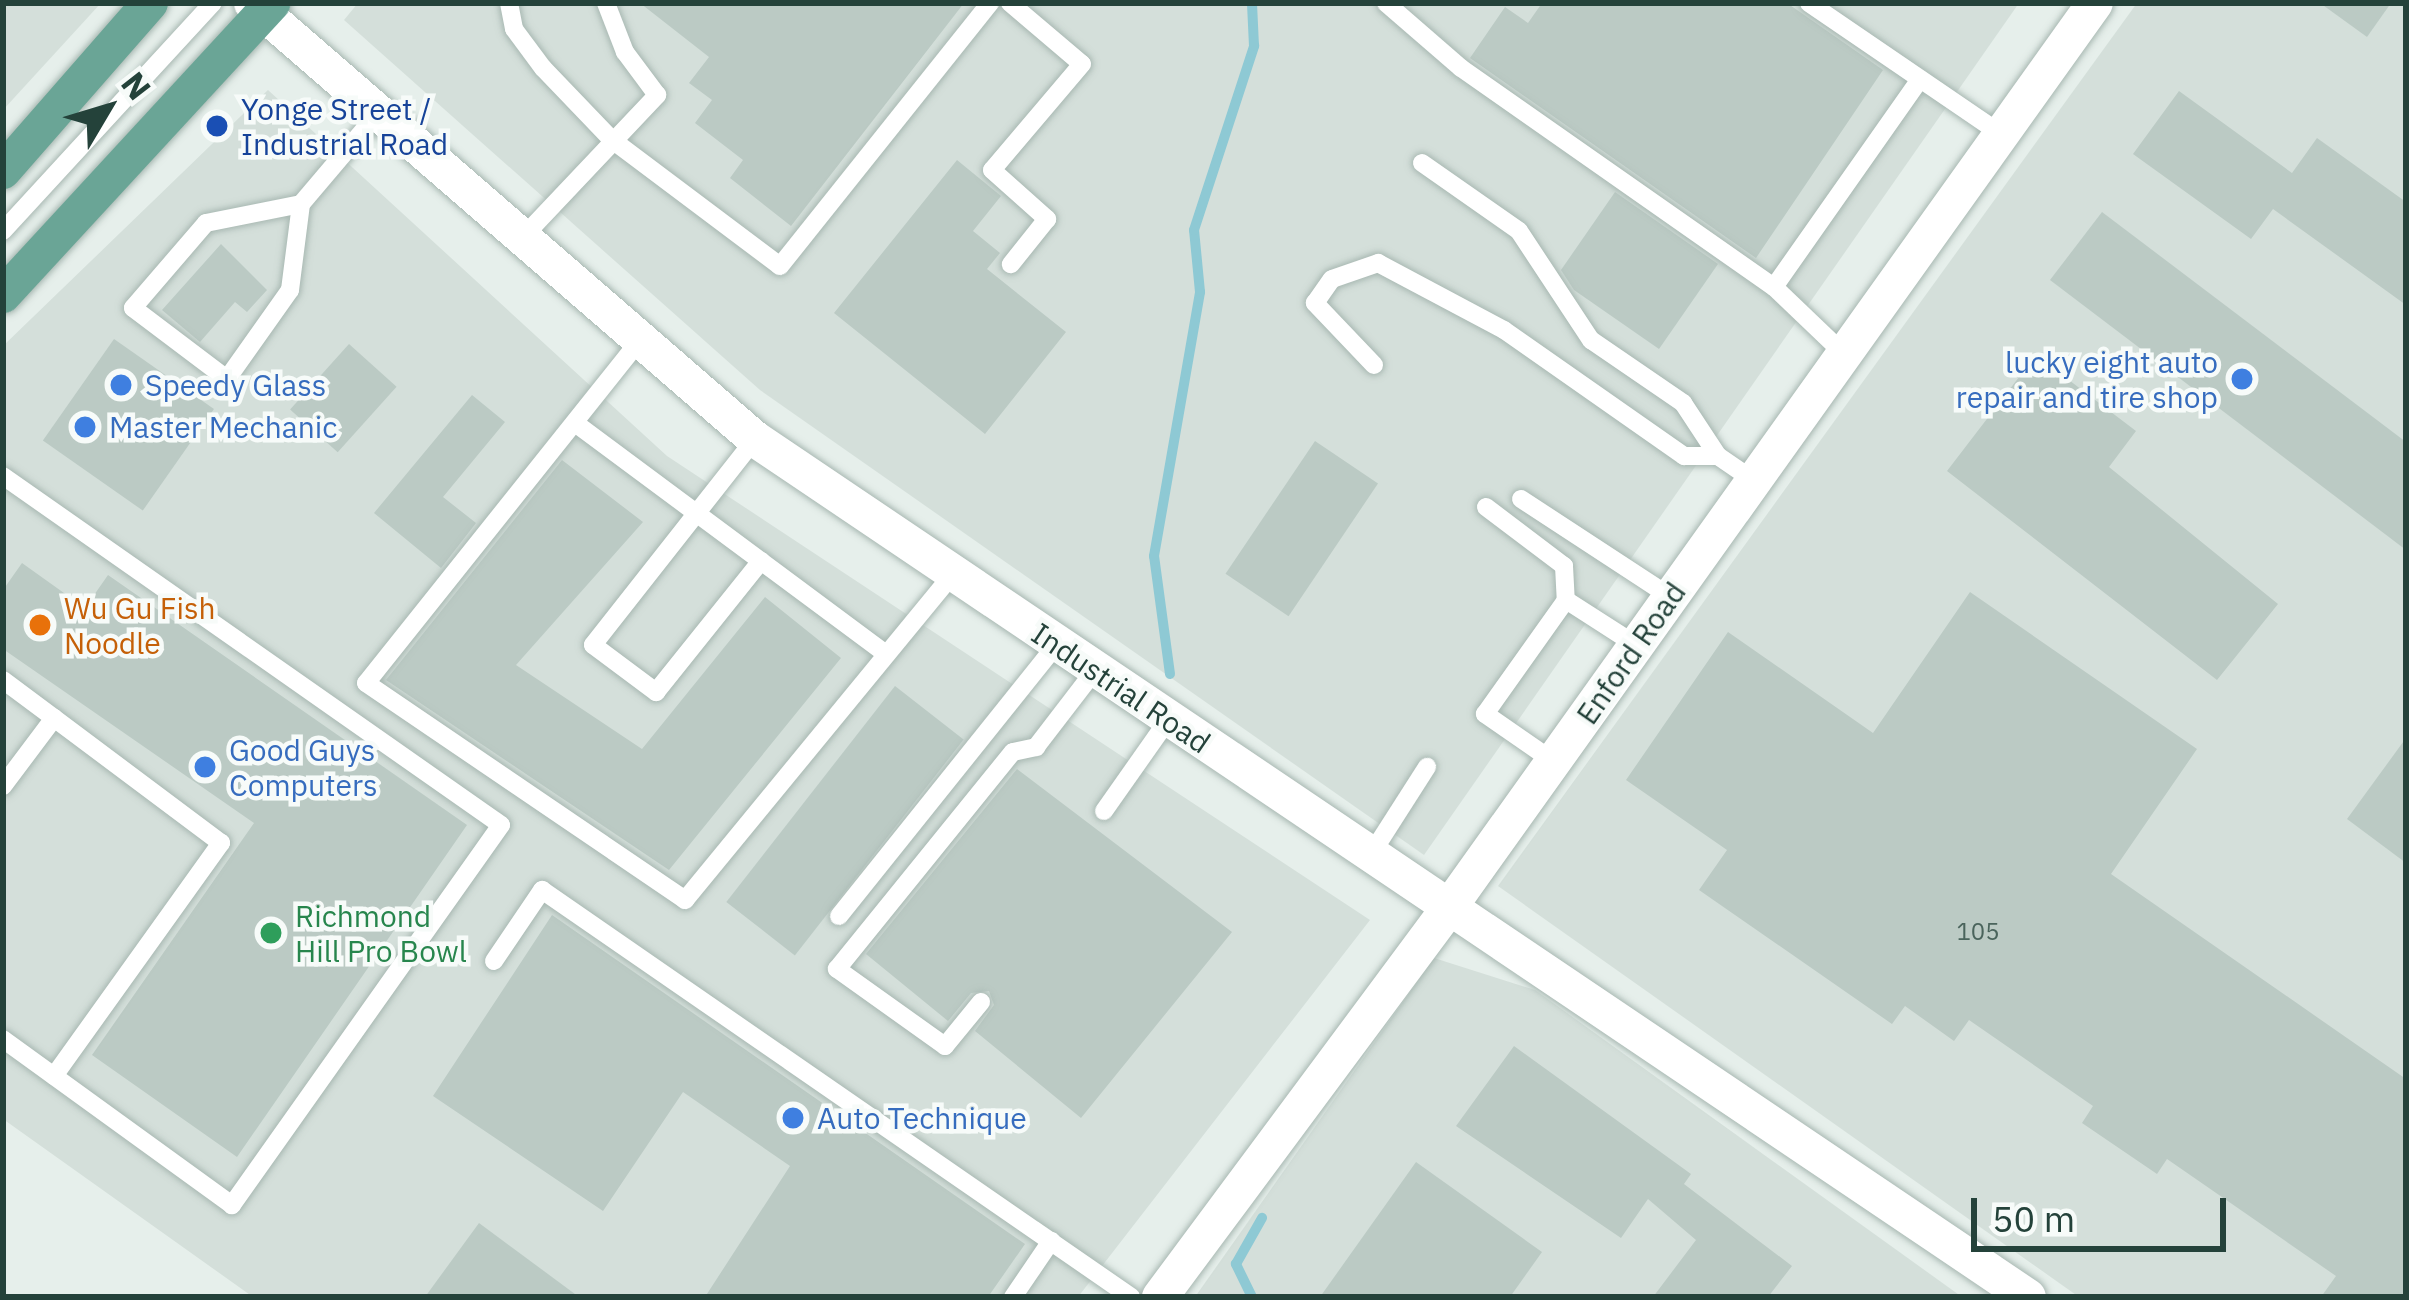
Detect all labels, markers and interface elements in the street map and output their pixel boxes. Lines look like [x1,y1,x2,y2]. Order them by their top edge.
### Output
north arrow [48,48,168,168]
text: N [112,63,161,108]
place label: Yonge Street / Industrial Road [241,91,448,162]
marker: Yonge Street / Industrial Road [204,113,230,139]
place label: lucky eight auto repair and tire shop [1956,344,2218,415]
marker: lucky eight auto repair and tire shop [2229,366,2255,392]
place label: Speedy Glass [145,367,326,403]
marker: Speedy Glass [108,372,134,398]
place label: Master Mechanic [109,409,337,445]
marker: Master Mechanic [72,414,98,440]
street label: Enford Road [1569,575,1693,731]
place label: Wu Gu Fish Noodle [64,590,216,660]
marker: Wu Gu Fish Noodle [27,612,53,638]
street label: Industrial Road [1025,615,1217,761]
place label: Good Guys Computers [229,732,378,802]
marker: Good Guys Computers [192,754,218,780]
place label: Richmond Hill Pro Bowl [295,898,467,968]
house number: 105 [1956,918,2000,946]
marker: Richmond Hill Pro Bowl [258,920,284,946]
place label: Auto Technique [817,1100,1027,1136]
marker: Auto Technique [780,1105,806,1131]
scale bar [1977,1174,2232,1248]
text: 50 m [1992,1195,2075,1242]

